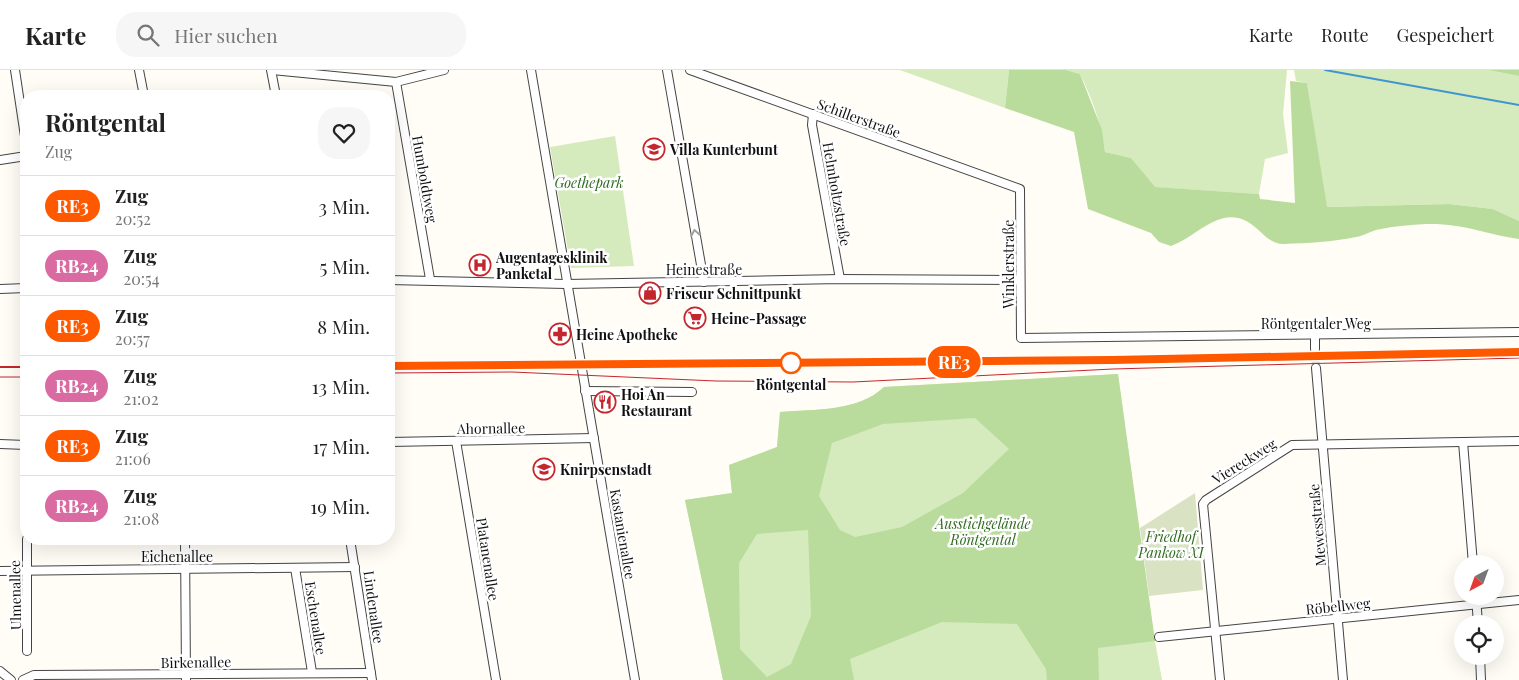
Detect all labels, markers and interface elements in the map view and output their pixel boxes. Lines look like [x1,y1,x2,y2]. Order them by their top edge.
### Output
search box [116,12,466,57]
text: Karte [25,19,86,51]
icon: search [134,21,162,49]
text: Hier suchen [174,22,277,48]
text: Karte [1249,23,1293,47]
text: Route [1321,23,1369,47]
text: Gespeichert [1397,23,1494,47]
street label: Schillerstraße [815,94,903,142]
text: Röntgental [45,106,166,138]
button: heart [318,107,370,159]
street label: Humboldtweg [408,134,442,225]
school or university icon: Villa Kunterbunt [642,137,666,161]
place label: Villa Kunterbunt [669,140,778,159]
text: Zug [45,141,72,162]
street label: Helmholtzstraße [819,141,855,247]
park label: Goethepark [554,173,624,192]
text: Zug [115,182,148,208]
text: 3 Min. [318,193,370,219]
text: RE3 [56,194,89,218]
text: 20:52 [115,208,151,229]
street label: Winklerstraße [999,220,1018,309]
one-way arrow [691,229,701,238]
text: Zug [123,242,157,268]
place label: Augentagesklinik Panketal [495,248,608,283]
text: 5 Min. [319,253,370,279]
hospital icon: Augentagesklinik Panketal [468,253,492,277]
text: RB24 [55,254,98,278]
street label: Heinestraße [666,260,742,279]
text: 20:54 [123,268,160,289]
shop icon: Friseur Schnittpunkt [638,281,662,305]
place label: Friseur Schnittpunkt [666,284,802,303]
text: Zug [115,302,148,328]
supermarket icon: Heine-Passage [683,306,707,330]
place label: Heine-Passage [711,309,807,328]
text: 8 Min. [317,313,370,339]
text: RE3 [56,314,89,338]
street label: Röntgentaler Weg [1261,314,1372,333]
pharmacy icon: Heine Apotheke [548,322,572,346]
place label: Heine Apotheke [576,325,678,344]
text: 20:57 [115,328,150,349]
line badge: RE3 [925,346,983,378]
text: RE3 [938,350,970,374]
marker: Röntgental [780,352,802,374]
text: Zug [123,362,157,388]
text: 13 Min. [312,373,370,399]
text: RB24 [55,374,98,398]
place label: Röntgental [756,375,827,394]
place label: Hoi An Restaurant [621,385,692,420]
text: 21:02 [123,388,159,409]
restaurant icon: Hoi An Restaurant [593,390,617,414]
street label: Ahornallee [456,418,525,438]
text: Zug [115,422,148,448]
text: 17 Min. [312,433,370,459]
street label: Viereckweg [1207,433,1280,489]
text: RE3 [56,434,89,458]
text: 21:06 [115,448,151,469]
school or university icon: Knirpsenstadt [532,457,556,481]
place label: Knirpsenstadt [560,460,652,479]
text: Zug [123,482,157,508]
street label: Mewesstraße [1304,483,1330,567]
street label: Kastanienallee [606,487,640,581]
text: 19 Min. [310,493,370,519]
text: RB24 [55,494,98,518]
text: 21:08 [123,508,159,529]
park label: Ausstichgelände Röntgental [933,514,1031,549]
street label: Platanenallee [472,516,504,602]
park label: Friedhof Pankow XI [1137,527,1205,562]
street label: Eichenallee [141,547,213,566]
north arrow [1454,555,1504,605]
map controls [1454,555,1504,665]
street label: Ulmenallee [5,560,25,630]
street label: Lindenallee [359,569,389,645]
street label: Eschenallee [301,580,331,656]
street label: Röbellweg [1305,593,1372,619]
button: locate [1454,615,1504,665]
street label: Birkenallee [161,652,231,672]

